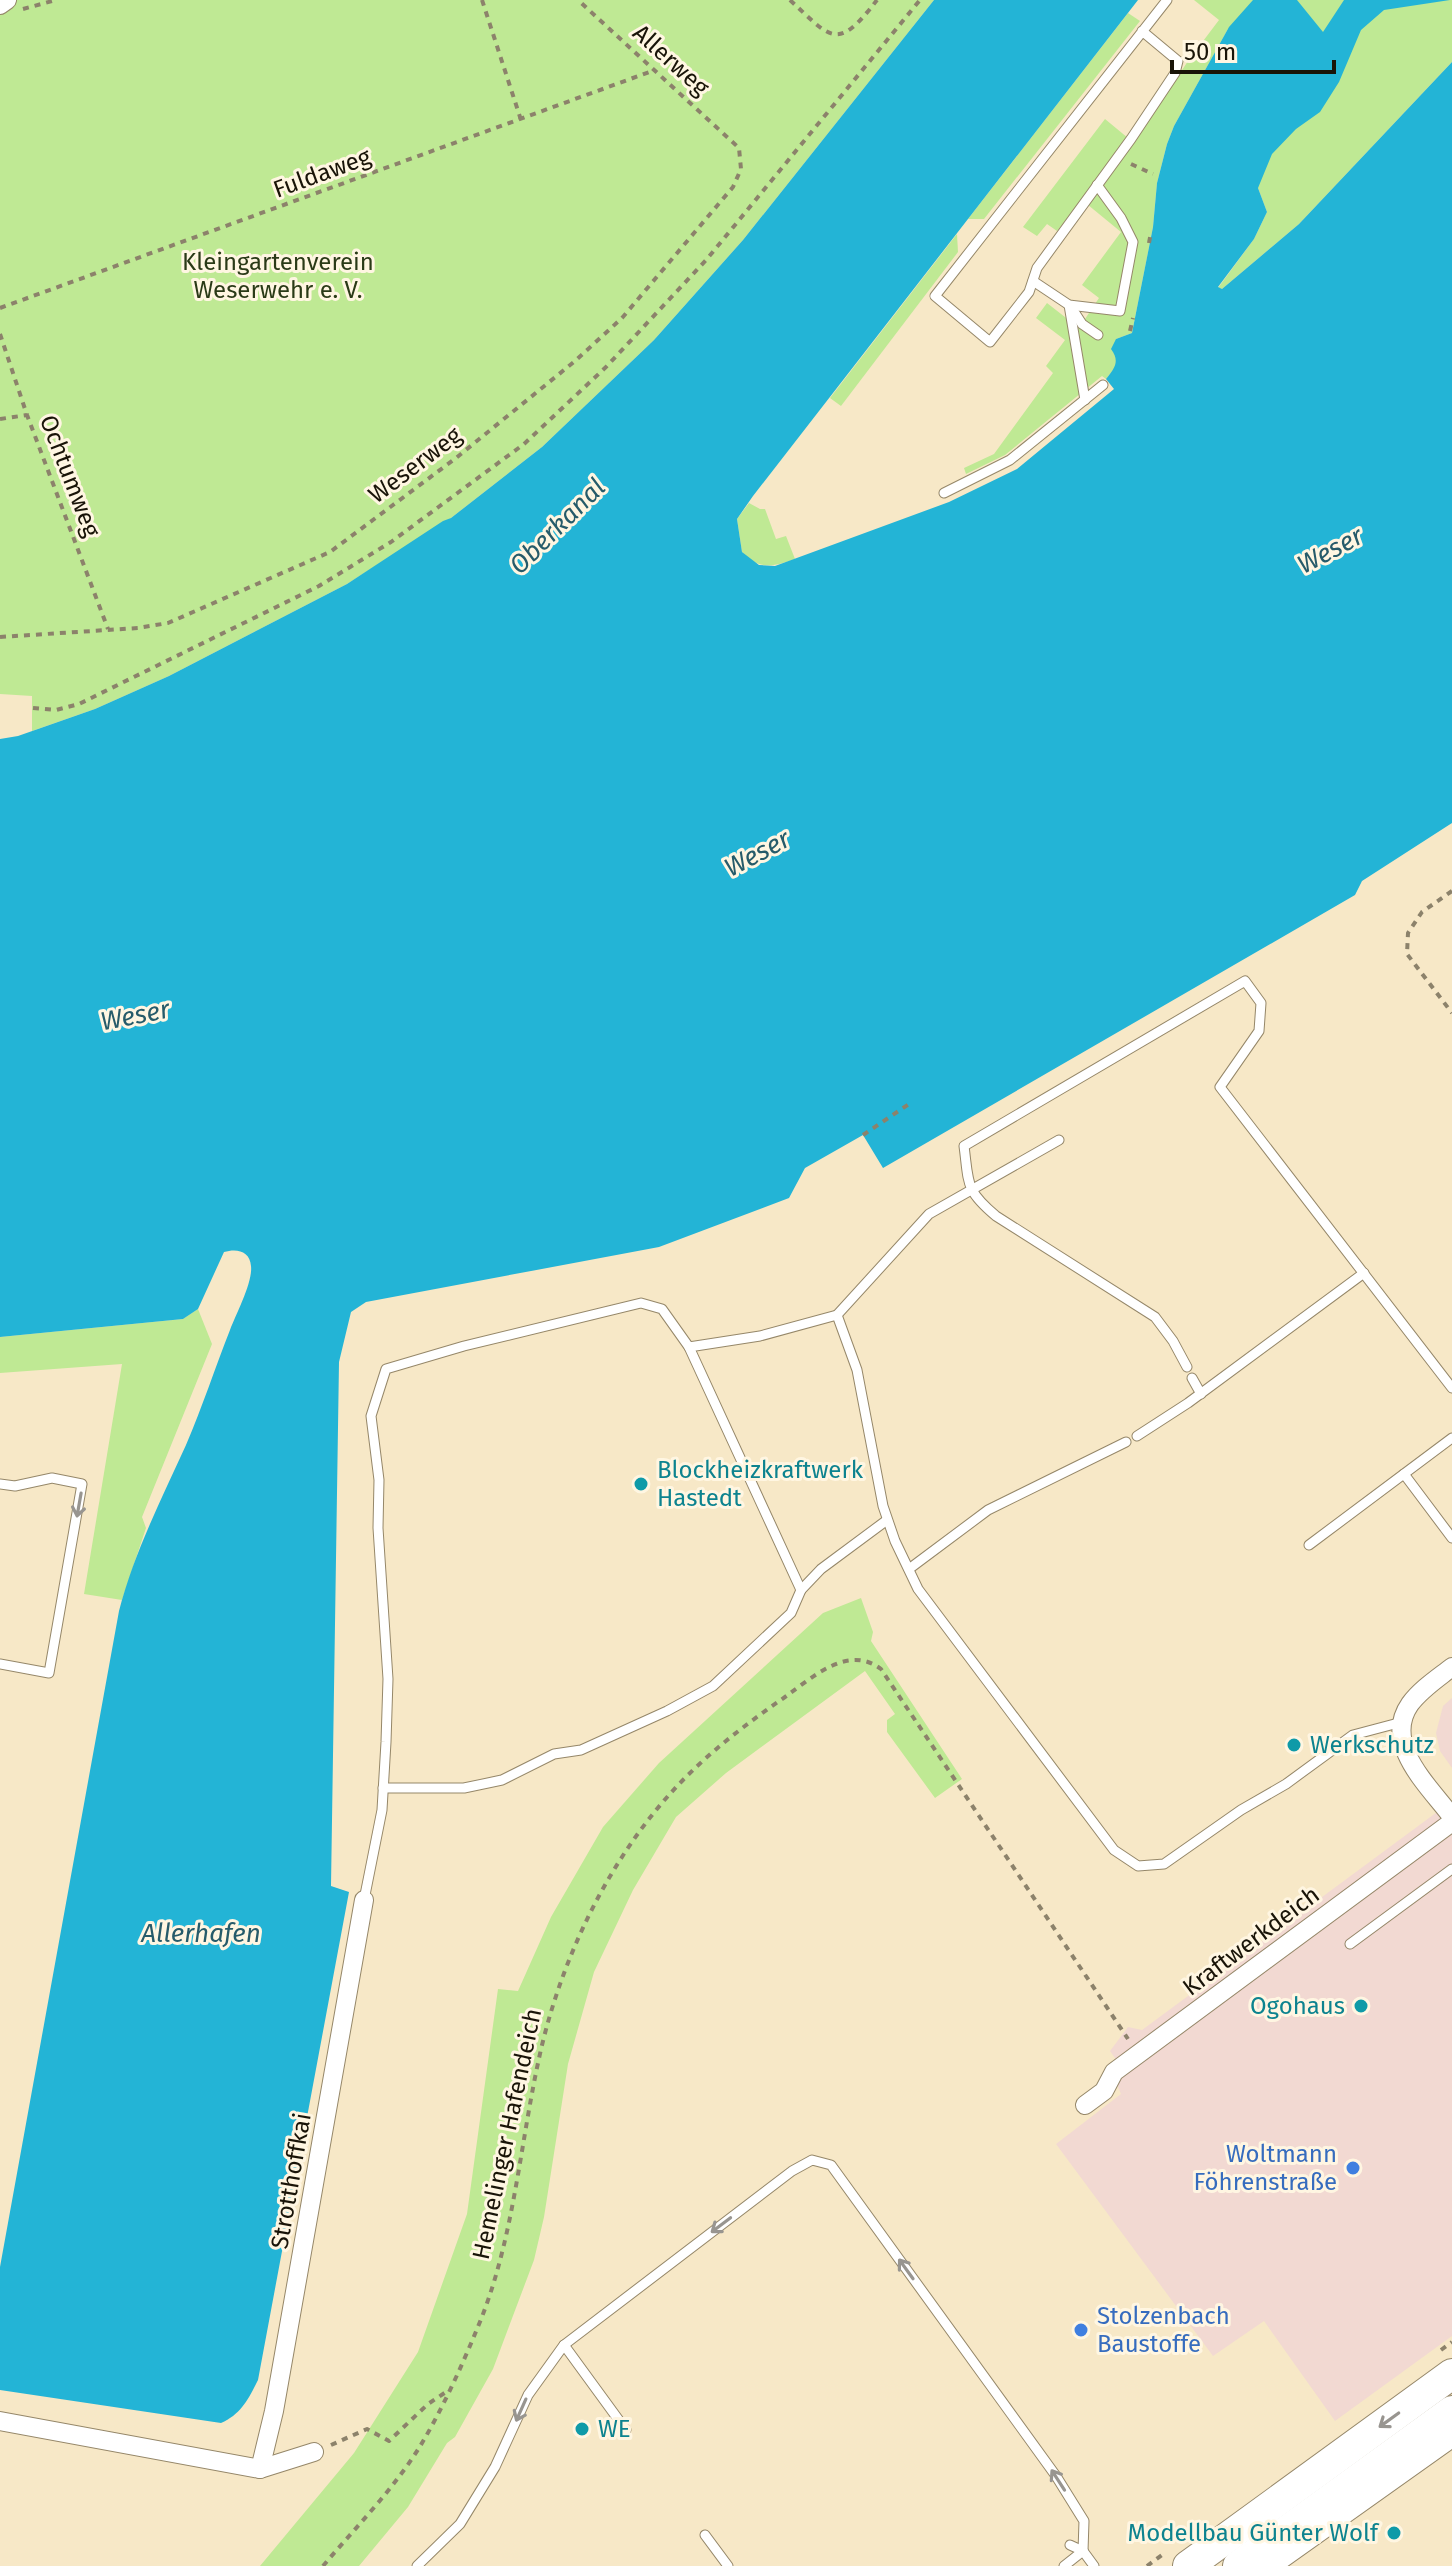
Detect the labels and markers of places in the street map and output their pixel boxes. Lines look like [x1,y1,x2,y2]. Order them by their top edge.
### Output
place label: Blockheizkraftwerk Hastedt [657,1456,864,1512]
marker: Blockheizkraftwerk Hastedt [632,1475,650,1493]
place label: Werkschutz [1310,1731,1434,1759]
marker: Werkschutz [1285,1736,1303,1754]
place label: Ogohaus [1250,1992,1345,2020]
marker: Ogohaus [1352,1997,1370,2015]
place label: Woltmann Föhrenstraße [1194,2140,1337,2196]
marker: Woltmann Föhrenstraße [1344,2159,1362,2177]
place label: Stolzenbach Baustoffe [1097,2302,1230,2358]
marker: Stolzenbach Baustoffe [1072,2321,1090,2339]
place label: WE [598,2415,631,2443]
marker: WE [573,2420,591,2438]
place label: Modellbau Günter Wolf [1128,2519,1380,2547]
marker: Modellbau Günter Wolf [1385,2524,1403,2542]

